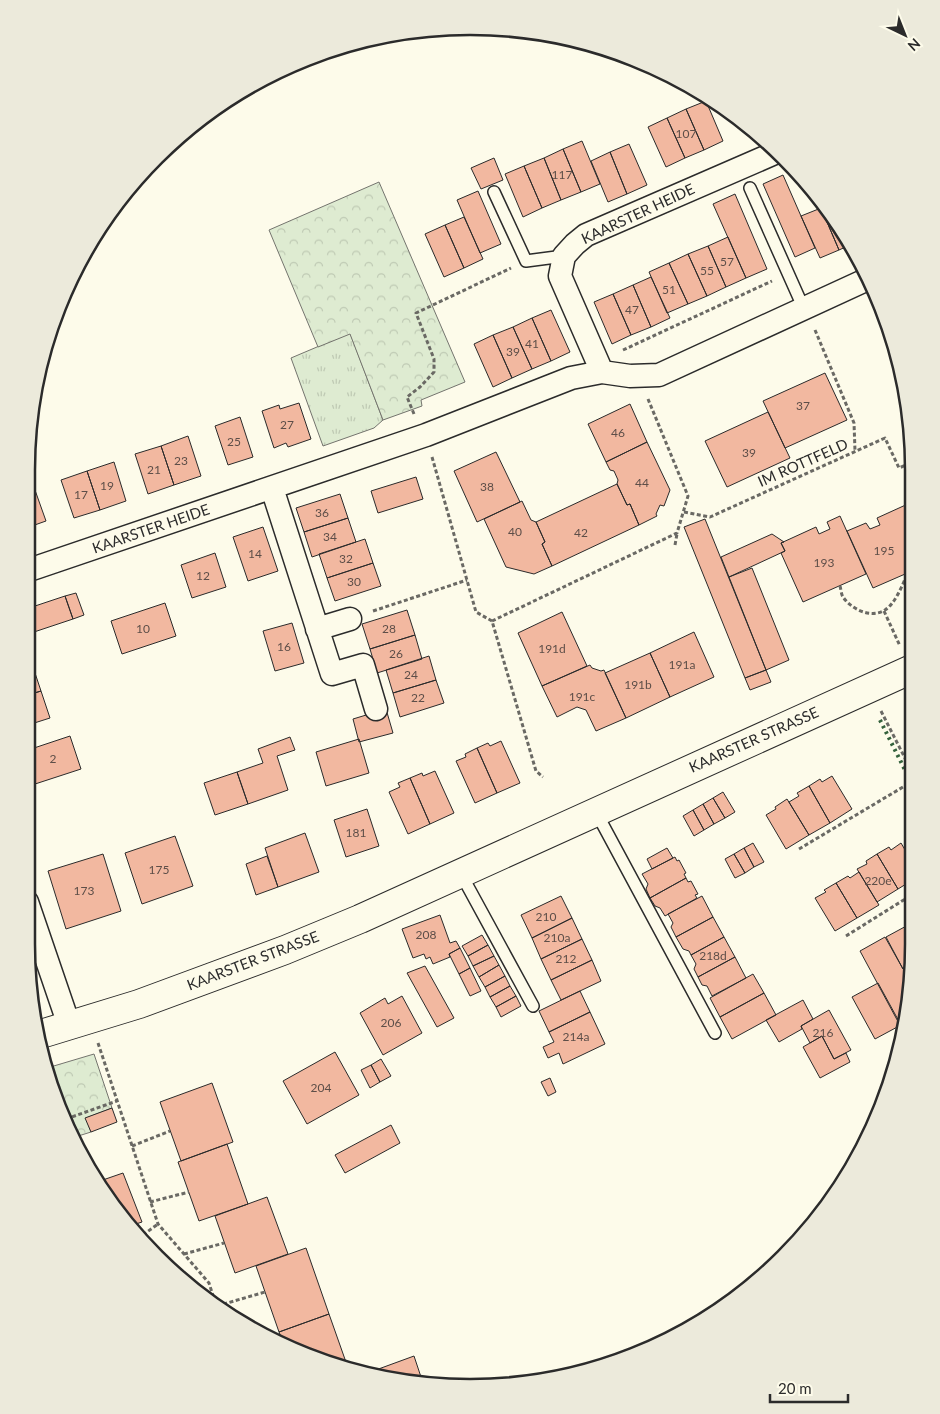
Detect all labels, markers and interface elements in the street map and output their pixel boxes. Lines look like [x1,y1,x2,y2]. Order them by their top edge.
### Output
north arrow [880,10,930,60]
text: N [904,35,924,55]
house number: 107 [676,126,696,141]
house number: 117 [552,167,572,182]
street label: KAARSTER HEIDE [578,179,697,247]
house number: 57 [720,254,734,269]
house number: 55 [700,263,714,278]
house number: 51 [662,282,676,297]
house number: 47 [625,302,639,317]
house number: 41 [525,336,539,351]
house number: 39 [506,344,520,359]
house number: 37 [796,398,810,413]
house number: 27 [280,417,294,432]
house number: 46 [611,425,625,440]
house number: 25 [227,434,241,449]
street label: IM ROTTFELD [755,434,850,490]
house number: 39 [742,445,756,460]
house number: 23 [174,453,188,468]
house number: 21 [147,462,161,477]
house number: 44 [635,475,649,490]
house number: 19 [100,478,114,493]
house number: 38 [480,479,494,494]
house number: 17 [74,487,88,502]
street label: KAARSTER HEIDE [90,500,212,557]
house number: 36 [315,505,329,520]
house number: 40 [508,524,522,539]
house number: 42 [574,525,588,540]
house number: 34 [323,529,337,544]
house number: 195 [874,543,894,558]
house number: 14 [248,546,262,561]
house number: 32 [339,551,353,566]
house number: 193 [814,555,834,570]
house number: 12 [196,568,210,583]
house number: 30 [347,574,361,589]
house number: 10 [136,621,150,636]
house number: 28 [382,621,396,636]
house number: 16 [277,639,291,654]
house number: 191d [538,641,566,656]
house number: 26 [389,646,403,661]
house number: 191a [669,657,695,672]
house number: 24 [404,667,418,682]
house number: 191b [624,677,652,692]
house number: 191c [569,689,596,704]
house number: 22 [411,690,425,705]
street label: KAARSTER STRASSE [686,702,821,776]
house number: 2 [50,751,57,766]
house number: 181 [346,825,366,840]
house number: 175 [149,862,169,877]
house number: 220e [864,873,892,888]
house number: 173 [74,883,94,898]
house number: 210 [536,909,556,924]
street label: KAARSTER STRASSE [184,927,321,994]
house number: 208 [416,927,436,942]
house number: 210a [544,930,570,945]
house number: 218d [699,948,727,963]
house number: 212 [556,951,576,966]
house number: 206 [381,1015,401,1030]
house number: 216 [813,1025,833,1040]
house number: 214a [563,1029,589,1044]
house number: 204 [311,1080,331,1095]
scale bar [770,1372,848,1404]
text: 20 m [778,1379,812,1397]

